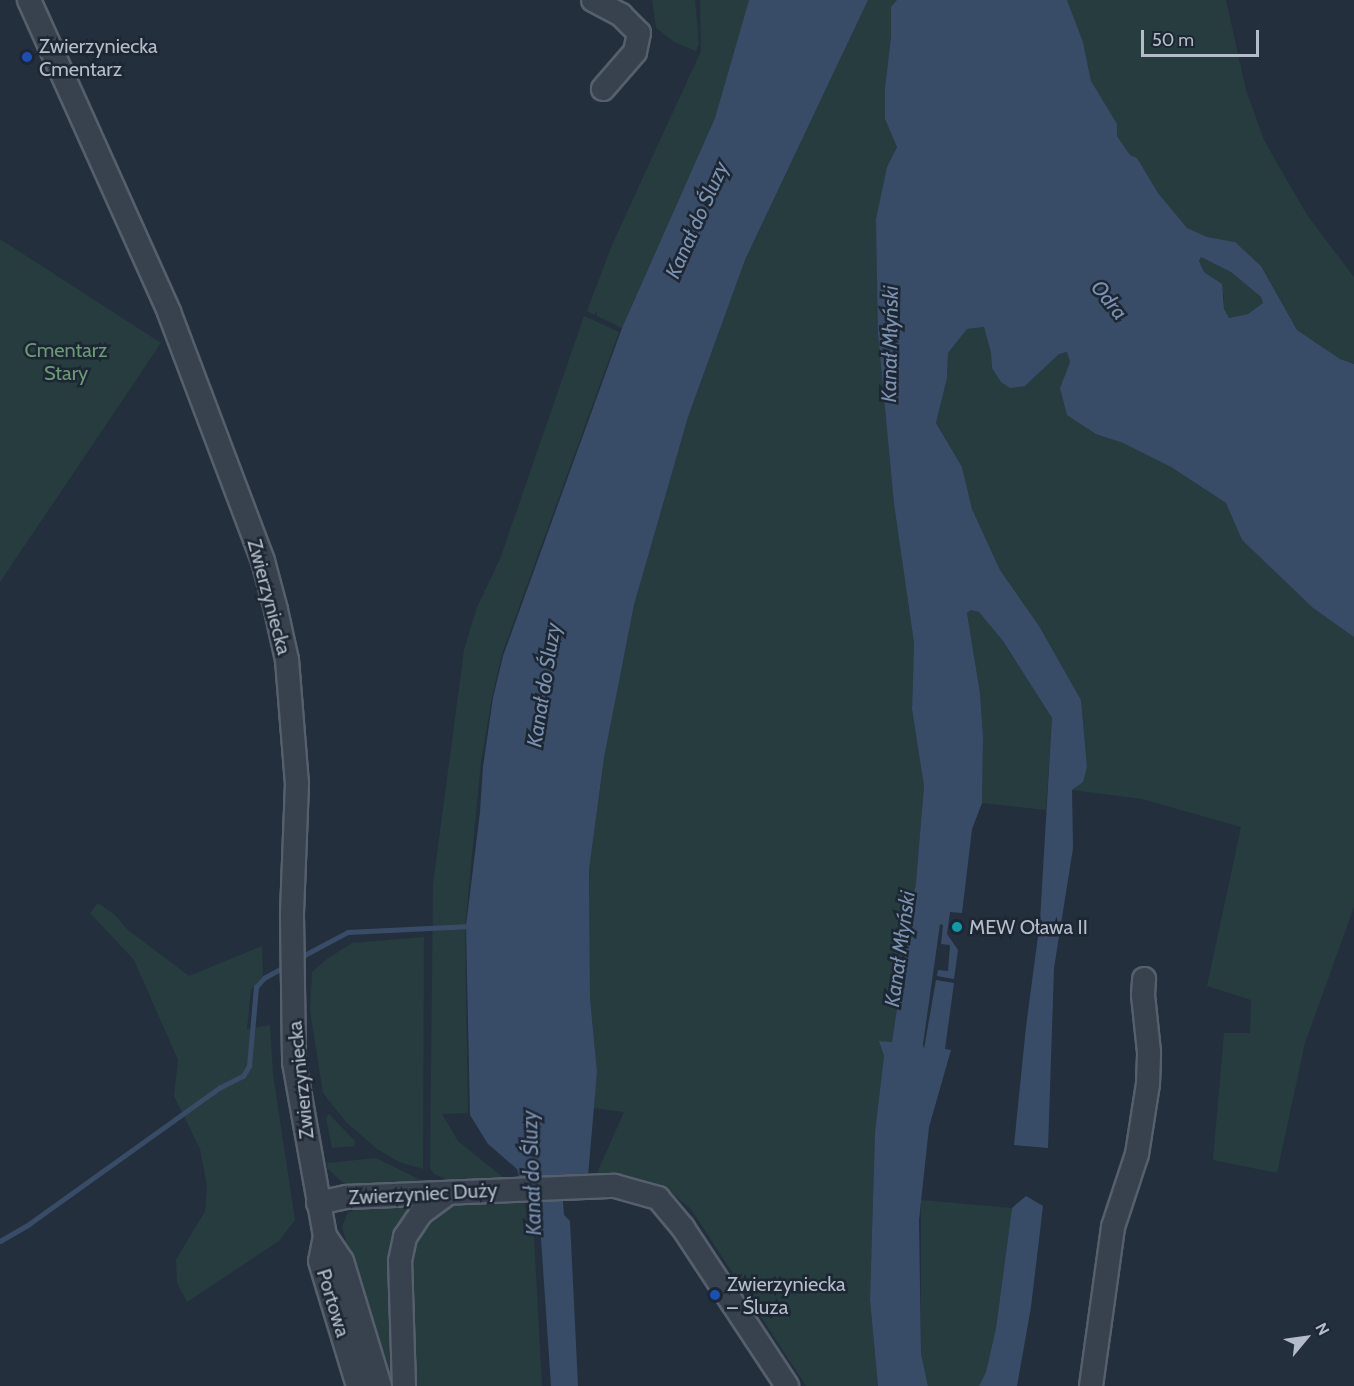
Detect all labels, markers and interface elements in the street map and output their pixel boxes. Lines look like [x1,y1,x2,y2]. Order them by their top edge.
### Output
scale bar [1144,18,1262,56]
text: 50 m [1152,29,1194,51]
place label: Zwierzyniecka Cmentarz [39,34,158,81]
marker: Zwierzyniecka Cmentarz [20,50,34,64]
water label: Kanał do Śluzy [660,158,734,282]
water label: Odra [1086,275,1132,325]
water label: Kanał Młyński [876,285,904,403]
park label: Cmentarz Stary [24,338,108,385]
street label: Zwierzyniecka [242,537,296,657]
water label: Kanał do Śluzy [522,621,566,749]
water label: Kanał Młyński [879,889,921,1009]
place label: MEW Oława II [969,915,1088,939]
marker: MEW Oława II [950,920,964,934]
street label: Zwierzyniecka [283,1020,319,1140]
water label: Kanał do Śluzy [517,1110,547,1236]
street label: Zwierzyniec Duży [348,1178,498,1210]
street label: Portowa [311,1266,355,1340]
place label: Zwierzyniecka – Śluza [727,1272,846,1319]
marker: Zwierzyniecka – Śluza [708,1288,722,1302]
north arrow [1276,1308,1336,1368]
text: N [1311,1319,1333,1339]

